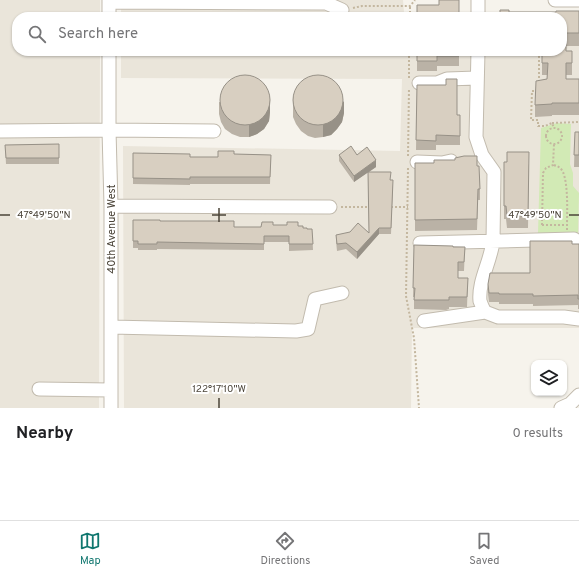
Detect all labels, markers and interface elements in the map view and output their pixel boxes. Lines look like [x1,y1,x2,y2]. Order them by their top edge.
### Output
search box [12,12,567,56]
icon: search [26,23,48,45]
text: Search here [58,25,138,44]
street label: 40th Avenue West [105,184,119,274]
text: 47°49'50"N [17,209,71,222]
text: 47°49'50"N [508,209,562,222]
map controls [531,360,567,396]
button: layers [531,360,567,396]
text: 122°17'10"W [192,383,246,396]
text: Nearby [16,423,73,445]
text: 0 results [512,426,563,442]
tab: Map [79,530,101,568]
tab: Directions [260,530,310,568]
tab: Saved [469,530,500,568]

